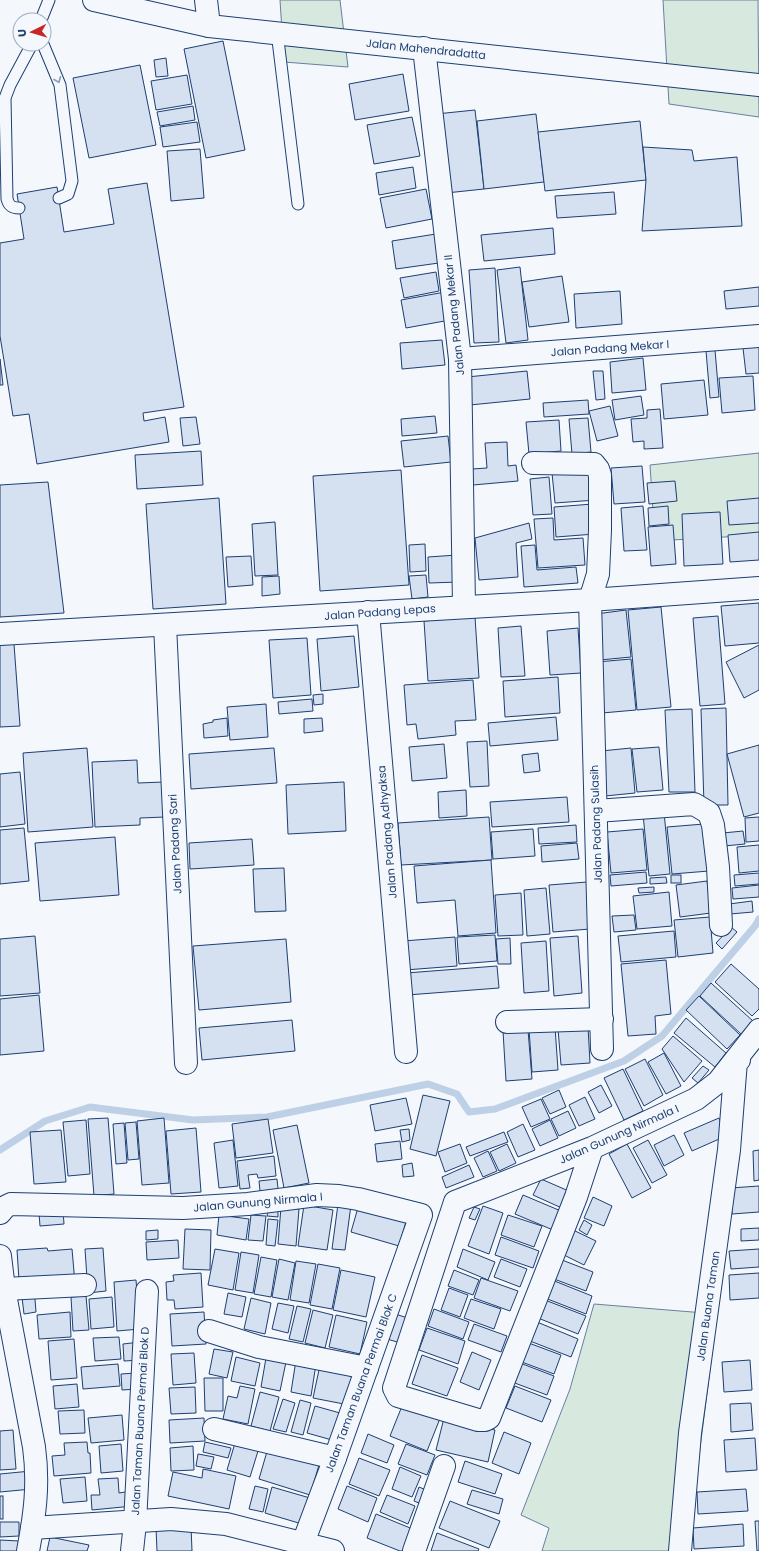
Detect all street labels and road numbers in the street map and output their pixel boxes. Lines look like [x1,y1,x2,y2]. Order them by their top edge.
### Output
street label: Jalan Mahendradatta [365,35,487,63]
street label: Jalan Padang Mekar II [440,254,468,376]
street label: Jalan Padang Mekar I [550,336,670,360]
street label: Jalan Padang Lepas [324,600,437,624]
street label: Jalan Padang Sulasih [586,764,606,884]
street label: Jalan Padang Adhyaksa [373,765,401,899]
street label: Jalan Padang Sari [164,793,186,894]
street label: Jalan Gunung Nirmala I [557,1100,681,1168]
street label: Jalan Gunung Nirmala I [193,1188,323,1216]
street label: Jalan Buana Taman [692,1250,724,1362]
street label: Jalan Taman Buana Permai Blok C [321,1291,401,1475]
street label: Jalan Taman Buana Permai Blok D [127,1326,153,1516]

